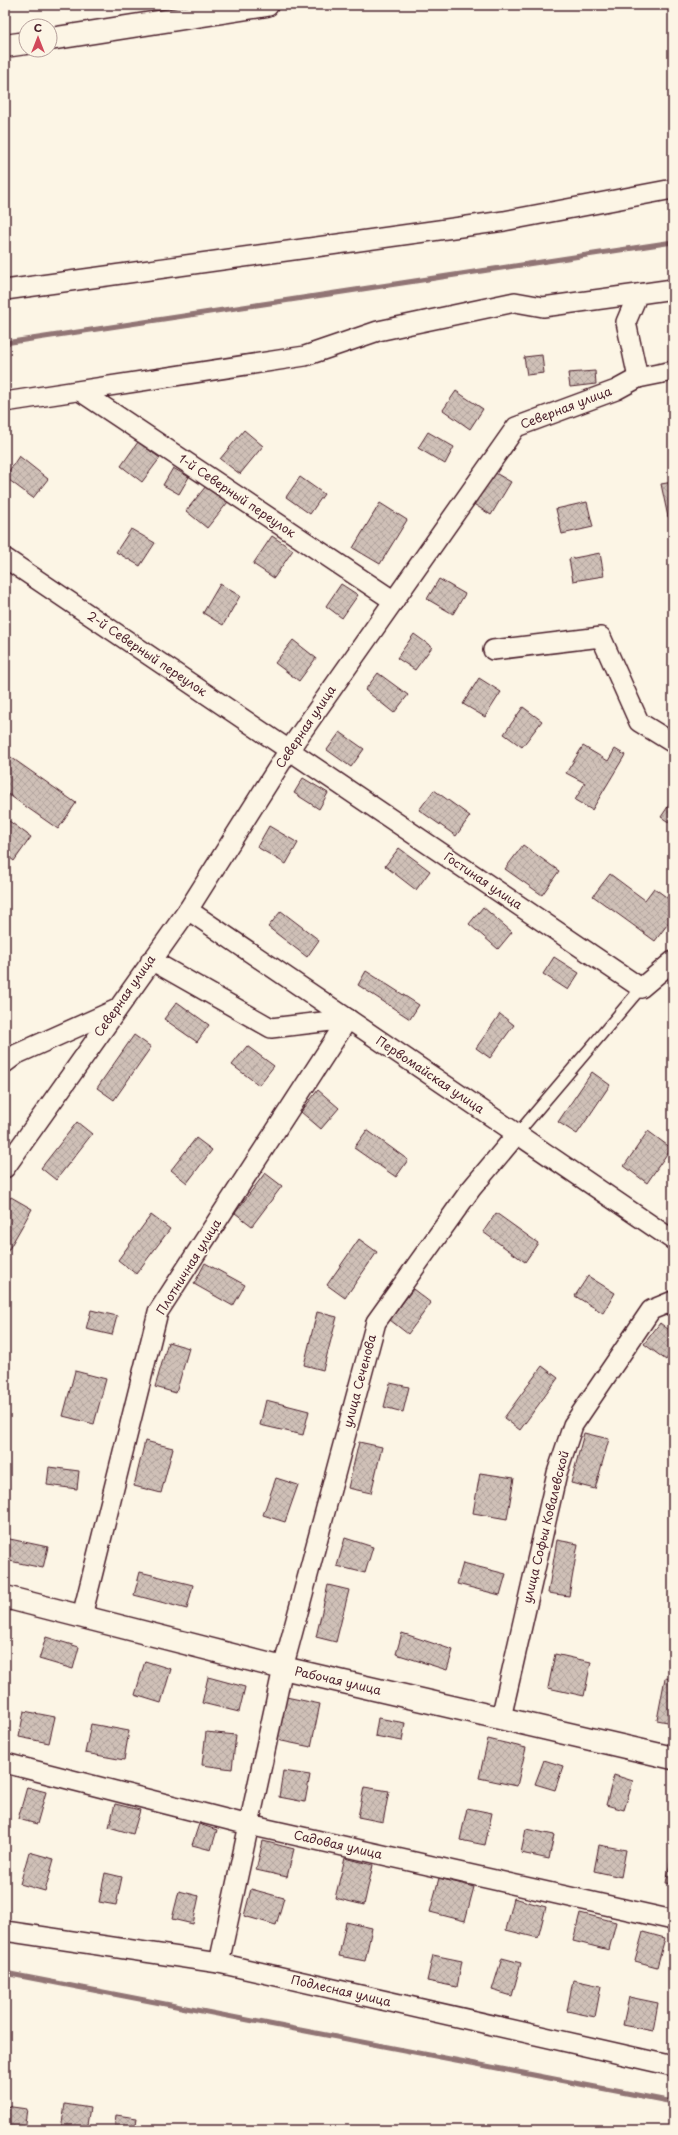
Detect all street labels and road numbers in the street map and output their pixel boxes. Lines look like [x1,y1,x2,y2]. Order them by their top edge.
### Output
street label: Северная улица [517,381,614,433]
street label: 1-й Северный переулок [175,449,300,542]
street label: 2-й Северный переулок [84,606,212,701]
street label: Северная улица [271,681,340,771]
street label: Гостиная улица [441,847,527,913]
street label: Северная улица [89,950,159,1040]
street label: Первомайская улица [373,1031,489,1117]
street label: Плотничная улица [151,1215,225,1318]
street label: улица Сеченова [338,1332,380,1429]
street label: улица Софьи Ковалевской [517,1449,573,1605]
street label: Рабочая улица [293,1661,384,1699]
street label: Садовая улица [292,1825,385,1863]
street label: Подлесная улица [289,1970,394,2010]

